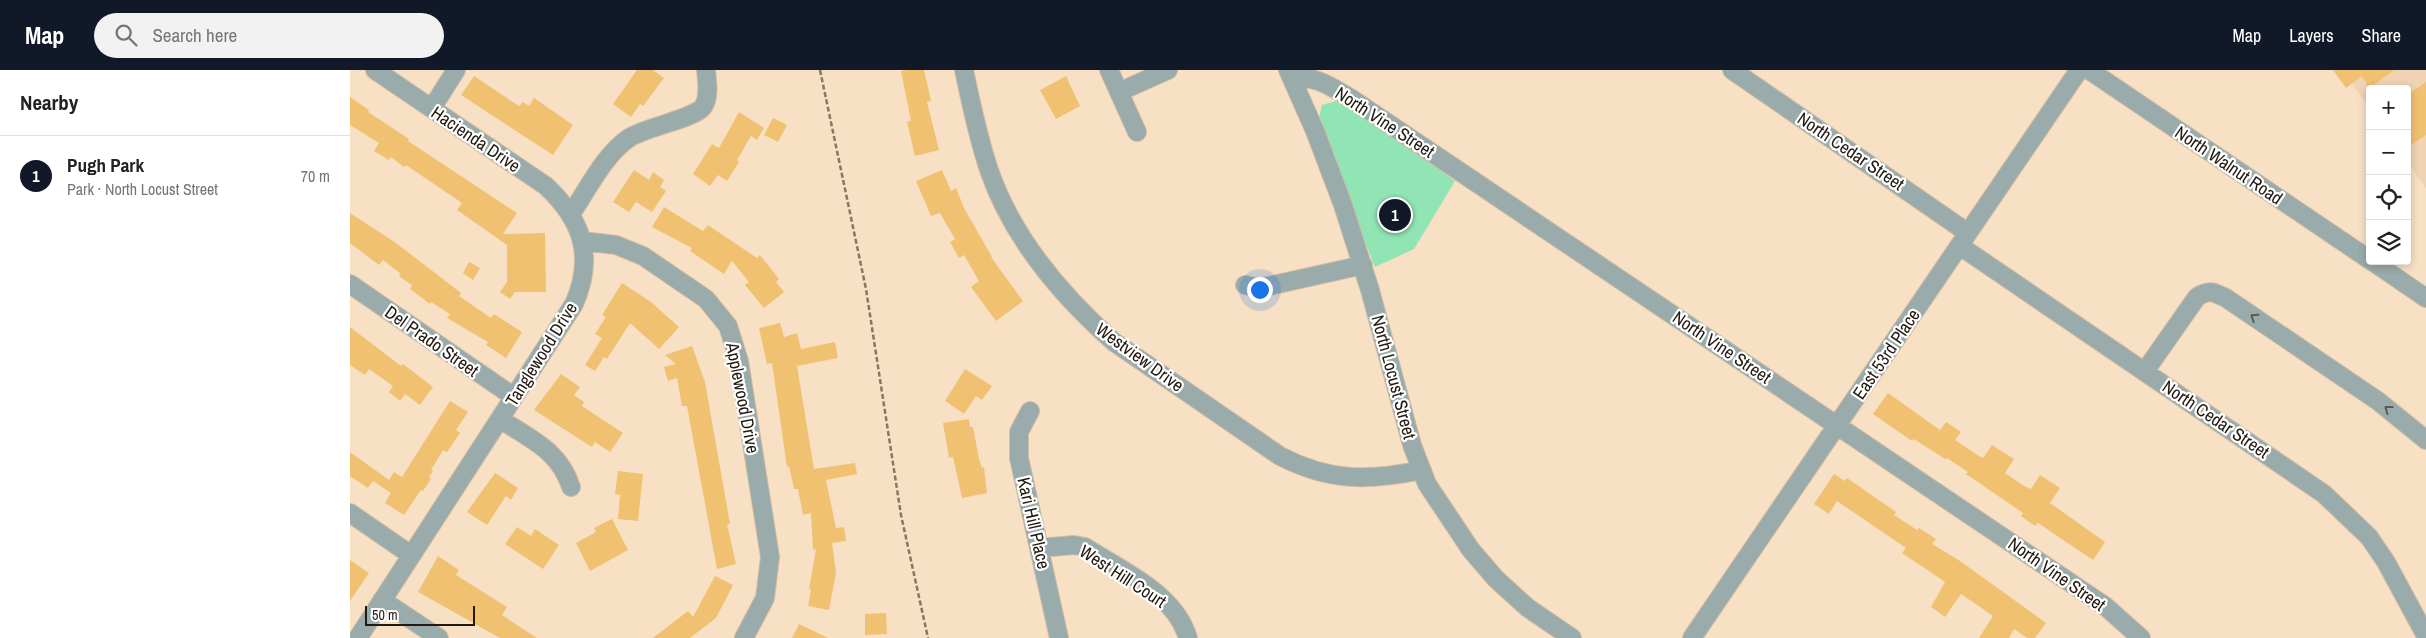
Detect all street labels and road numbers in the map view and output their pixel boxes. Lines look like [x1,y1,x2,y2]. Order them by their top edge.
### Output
street label: North Vine Street [1330,81,1440,163]
street label: Hacienda Drive [427,100,525,178]
street label: North Cedar Street [1793,106,1909,196]
street label: North Walnut Road [2170,120,2288,210]
street label: Tanglewood Drive [499,297,583,411]
street label: Del Prado Street [380,299,484,383]
street label: East 53rd Place [1847,304,1925,404]
street label: North Vine Street [1668,305,1776,389]
street label: North Locust Street [1365,312,1423,442]
street label: Westview Drive [1091,317,1189,397]
street label: Applewood Drive [720,339,766,456]
street label: North Cedar Street [2158,374,2274,464]
street label: Kari Hill Place [1011,475,1057,571]
street label: North Vine Street [2003,531,2111,617]
street label: West Hill Court [1075,539,1171,613]

